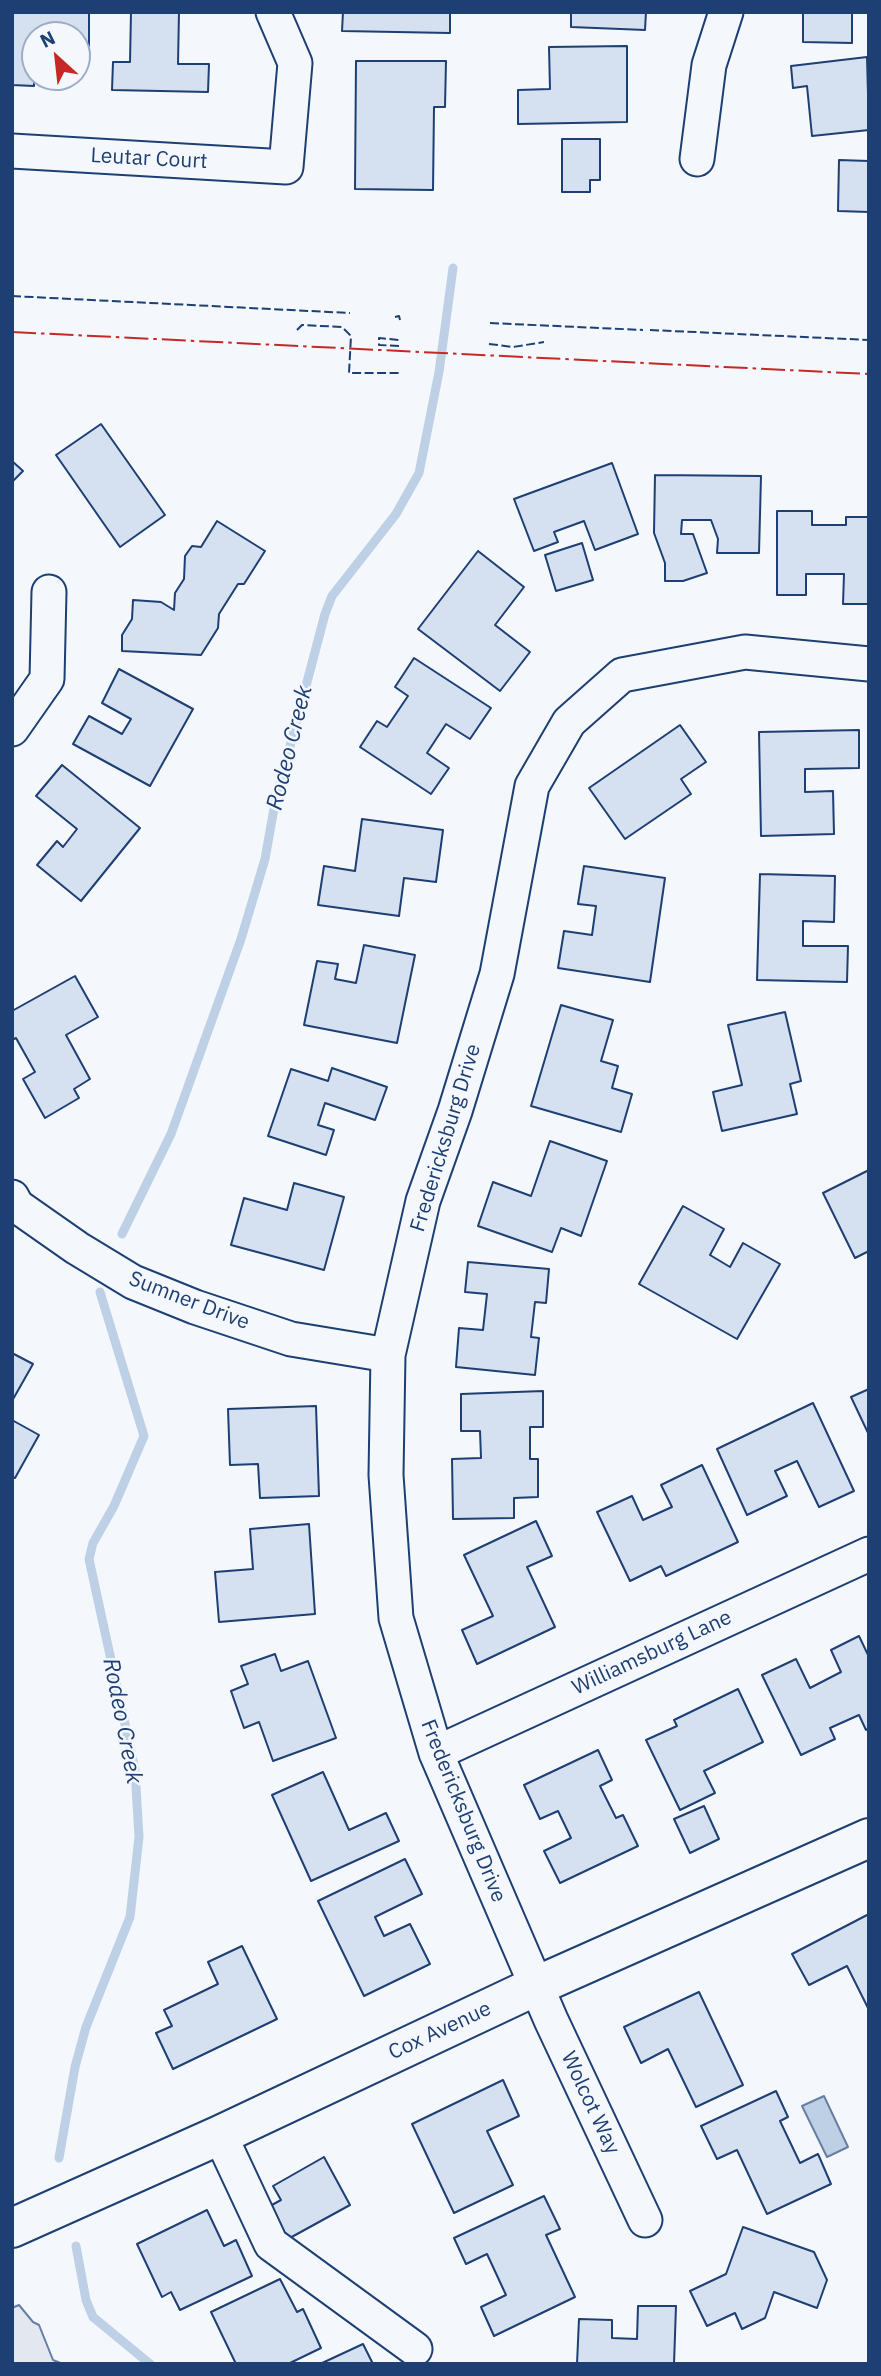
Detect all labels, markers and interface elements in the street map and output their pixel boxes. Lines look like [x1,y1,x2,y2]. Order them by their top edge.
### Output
north arrow [21,21,91,91]
text: N [36,25,59,53]
street label: Leutar Court [90,143,208,175]
water label: Rodeo Creek [261,683,319,813]
street label: Fredericksburg Drive [405,1041,487,1235]
street label: Sumner Drive [125,1266,253,1336]
street label: Williamsburg Lane [568,1605,736,1701]
water label: Rodeo Creek [96,1656,148,1786]
street label: Fredericksburg Drive [415,1716,511,1906]
street label: Cox Avenue [385,1996,495,2066]
street label: Wolcot Way [555,2048,625,2158]

